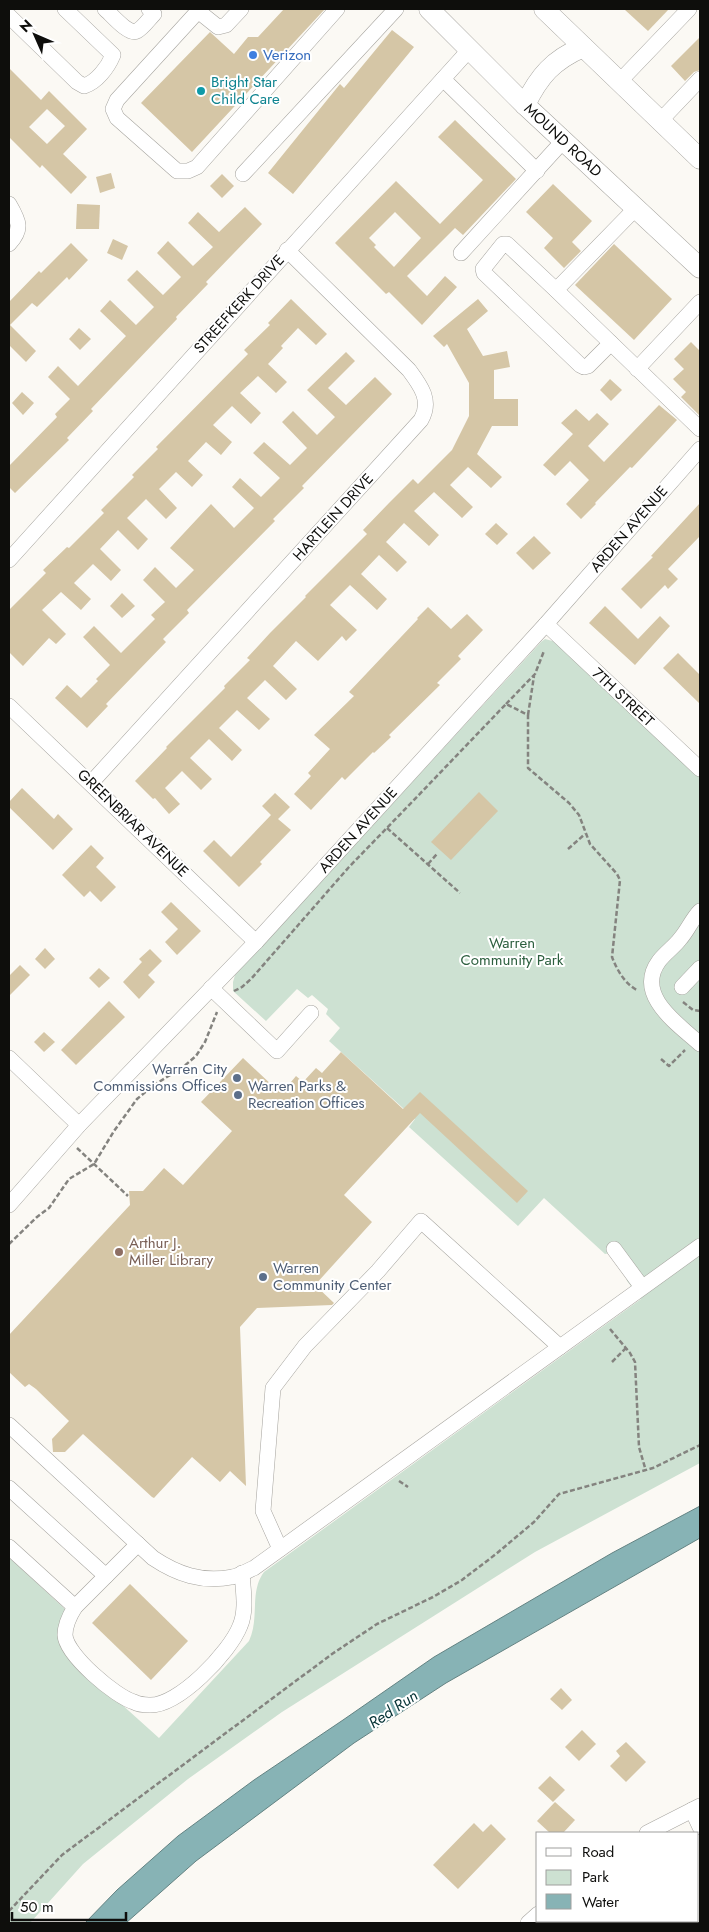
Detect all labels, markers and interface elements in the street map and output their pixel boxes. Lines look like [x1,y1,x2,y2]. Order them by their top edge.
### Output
north arrow [10,10,60,60]
text: N [15,15,37,37]
place label: Verizon [263,44,311,66]
marker: Verizon [247,49,259,61]
place label: Bright Star Child Care [211,71,280,110]
marker: Bright Star Child Care [195,85,207,97]
street label: MOUND ROAD [519,98,607,182]
street label: STREEFKERK DRIVE [189,250,289,358]
street label: HARTLEIN DRIVE [288,468,378,566]
street label: ARDEN AVENUE [585,481,673,577]
street label: 7TH STREET [587,662,659,732]
street label: GREENBRIAR AVENUE [72,764,194,882]
street label: ARDEN AVENUE [313,782,403,878]
park label: Warren Community Park [461,932,564,971]
place label: Warren City Commissions Offices [93,1058,227,1097]
marker: Warren City Commissions Offices [231,1072,243,1084]
place label: Warren Parks & Recreation Offices [248,1075,365,1114]
marker: Warren Parks & Recreation Offices [232,1089,244,1101]
place label: Arthur J. Miller Library [129,1232,213,1271]
marker: Arthur J. Miller Library [113,1246,125,1258]
place label: Warren Community Center [273,1257,392,1296]
marker: Warren Community Center [257,1271,269,1283]
water label: Red Run [364,1684,422,1734]
legend [536,1832,699,1922]
text: Road [582,1841,614,1863]
text: Park [582,1866,609,1888]
scale bar [12,1890,126,1922]
text: Water [582,1891,620,1913]
text: 50 m [20,1896,54,1918]

